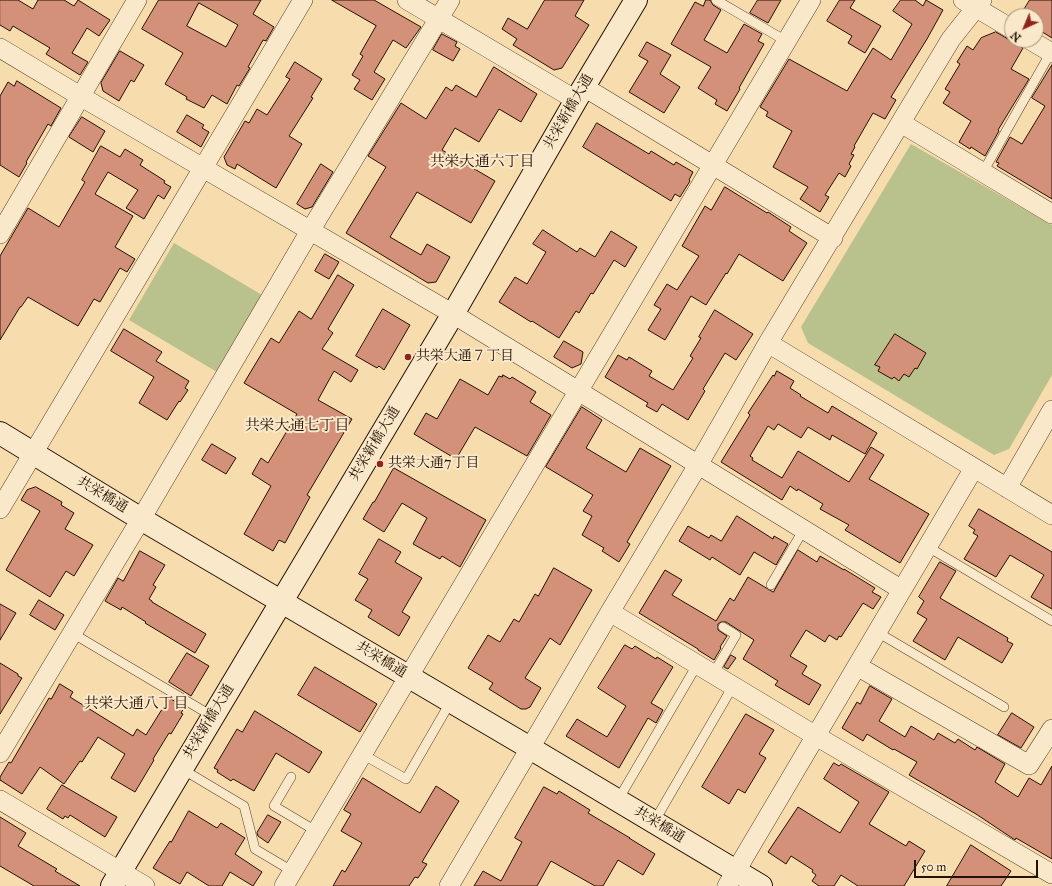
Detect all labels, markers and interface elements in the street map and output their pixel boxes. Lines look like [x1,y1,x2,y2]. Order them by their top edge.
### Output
north arrow [1004,8,1044,48]
text: N [1008,28,1024,44]
street label: 共栄新橋大通 [541,71,597,153]
district label: 共栄大通六丁目 [430,153,534,171]
place label: 共栄大通７丁目 [416,349,514,365]
marker: 共栄大通７丁目 [403,352,413,362]
street label: 共栄新橋大通 [346,404,404,484]
district label: 共栄大通七丁目 [245,417,349,435]
place label: 共栄大通7丁目 [388,456,479,472]
marker: 共栄大通7丁目 [375,459,385,469]
street label: 共栄橋通 [74,473,130,517]
street label: 共栄橋通 [353,638,409,682]
street label: 共栄新橋大通 [180,682,238,762]
district label: 共栄大通八丁目 [84,695,188,713]
street label: 共栄橋通 [631,803,687,847]
scale bar [916,852,1040,878]
text: 50 m [921,860,946,874]

